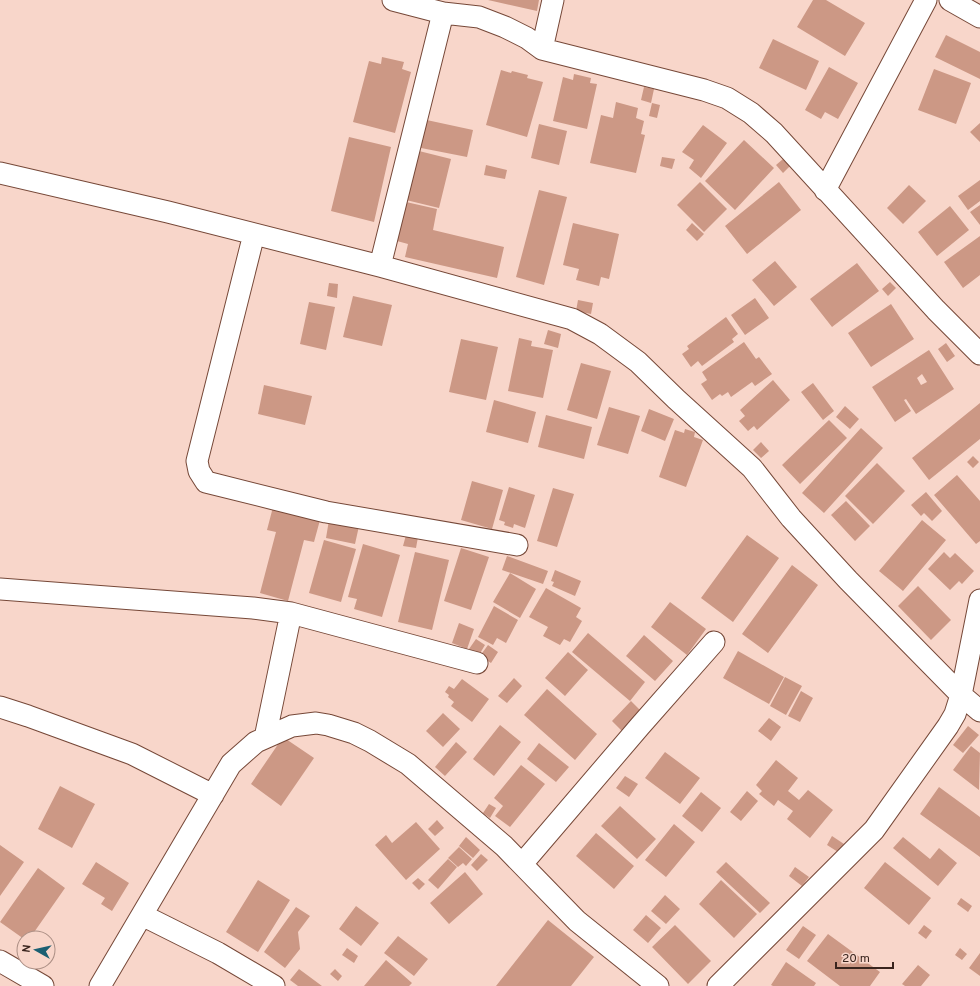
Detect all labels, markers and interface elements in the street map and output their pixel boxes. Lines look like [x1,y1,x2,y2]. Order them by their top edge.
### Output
north arrow [16,930,56,970]
text: N [20,944,35,954]
scale bar [836,944,893,970]
text: 20 m [842,951,870,967]

